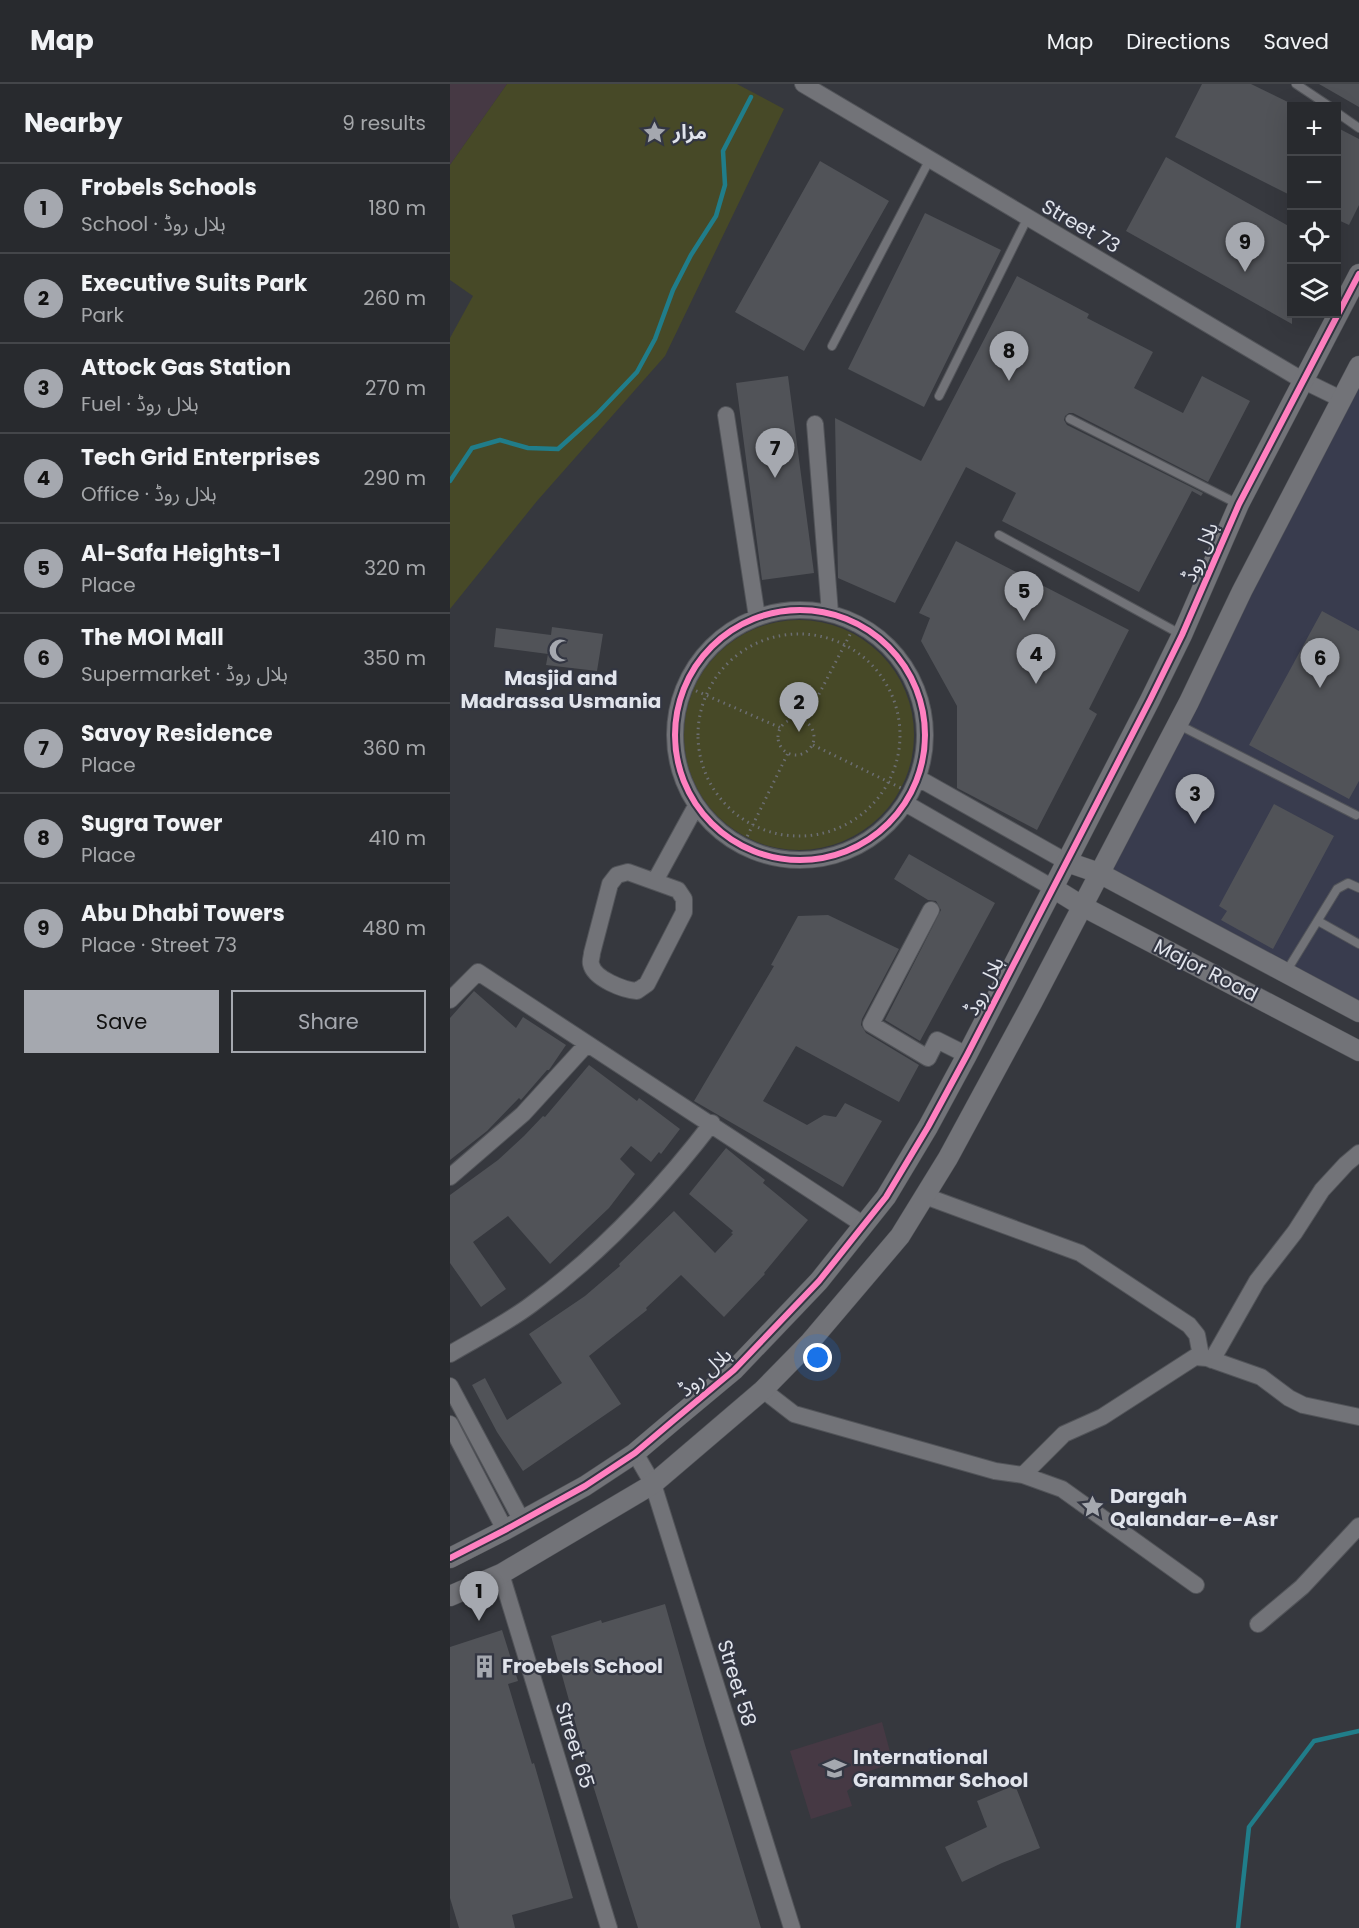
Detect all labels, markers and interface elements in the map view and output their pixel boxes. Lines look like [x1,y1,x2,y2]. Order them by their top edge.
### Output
text: Map [30,21,94,60]
text: Map [1047,27,1093,56]
text: Directions [1126,27,1230,56]
text: Saved [1263,27,1329,56]
map controls [1287,102,1341,318]
button: + [1287,102,1341,156]
text: Nearby [24,105,122,141]
text: 9 results [342,109,426,137]
place label: مزار [672,118,707,146]
place icon: مزار [642,119,668,145]
button: − [1287,156,1341,210]
text: Frobels Schools [81,172,257,203]
street label: Street 73 [1036,192,1126,260]
text: 1 [40,194,47,222]
text: 180 m [368,194,426,222]
text: School · ہلال روڈ [81,210,226,238]
button: locate [1287,210,1341,264]
pin: 9 [1226,222,1264,272]
button: layers [1287,264,1341,318]
text: Executive Suits Park [81,268,307,299]
text: 2 [38,284,49,312]
text: 260 m [363,284,426,312]
text: Park [81,301,124,329]
pin: 8 [990,332,1028,381]
text: Attock Gas Station [81,352,291,383]
text: 3 [37,374,50,402]
text: 270 m [365,374,426,402]
text: Fuel · ہلال روڈ [81,390,199,418]
pin: 7 [756,428,794,478]
text: Tech Grid Enterprises [81,442,320,473]
text: 4 [37,464,50,492]
text: 290 m [363,464,426,492]
text: Office · ہلال روڈ [81,480,217,508]
street label: ہلال روڈ [1175,518,1225,586]
text: Al-Safa Heights-1 [81,538,281,569]
text: 5 [37,554,50,582]
text: 320 m [364,554,426,582]
text: Place [81,571,136,599]
pin: 5 [1004,572,1044,621]
text: The MOI Mall [81,622,224,653]
pin: 4 [1016,634,1056,684]
mosque icon: Masjid and Madrassa Usmania [548,637,574,663]
pin: 6 [1300,638,1340,688]
text: 6 [37,644,50,672]
text: 350 m [363,644,426,672]
text: Supermarket · ہلال روڈ [81,660,288,688]
place label: Masjid and Madrassa Usmania [461,664,661,715]
pin: 2 [780,682,818,732]
text: Savoy Residence [81,718,273,749]
text: 7 [38,734,49,762]
text: 360 m [363,734,426,762]
text: Place [81,751,136,779]
pin: 3 [1176,774,1214,824]
text: Sugra Tower [81,808,222,839]
text: 8 [37,824,50,852]
text: 410 m [369,824,426,852]
text: Place [81,841,136,869]
text: Abu Dhabi Towers [81,898,285,929]
text: 9 [37,914,50,942]
text: 480 m [362,914,426,942]
text: Place · Street 73 [81,931,237,959]
street label: Major Road [1149,932,1263,1008]
street label: ہلال روڈ [957,952,1011,1020]
button: Save [24,990,219,1053]
button: Share [231,990,426,1053]
street label: ہلال روڈ [672,1341,738,1403]
your location [803,1343,832,1372]
place label: Dargah Qalandar-e-Asr [1110,1482,1278,1533]
place icon: Dargah Qalandar-e-Asr [1079,1494,1105,1520]
pin: 1 [459,1572,498,1621]
street label: Street 58 [711,1636,763,1730]
place label: Froebels School [502,1652,663,1680]
building icon: Froebels School [471,1653,497,1679]
street label: Street 65 [549,1698,601,1792]
place label: International Grammar School [853,1743,1028,1794]
school or university icon: International Grammar School [822,1756,848,1782]

